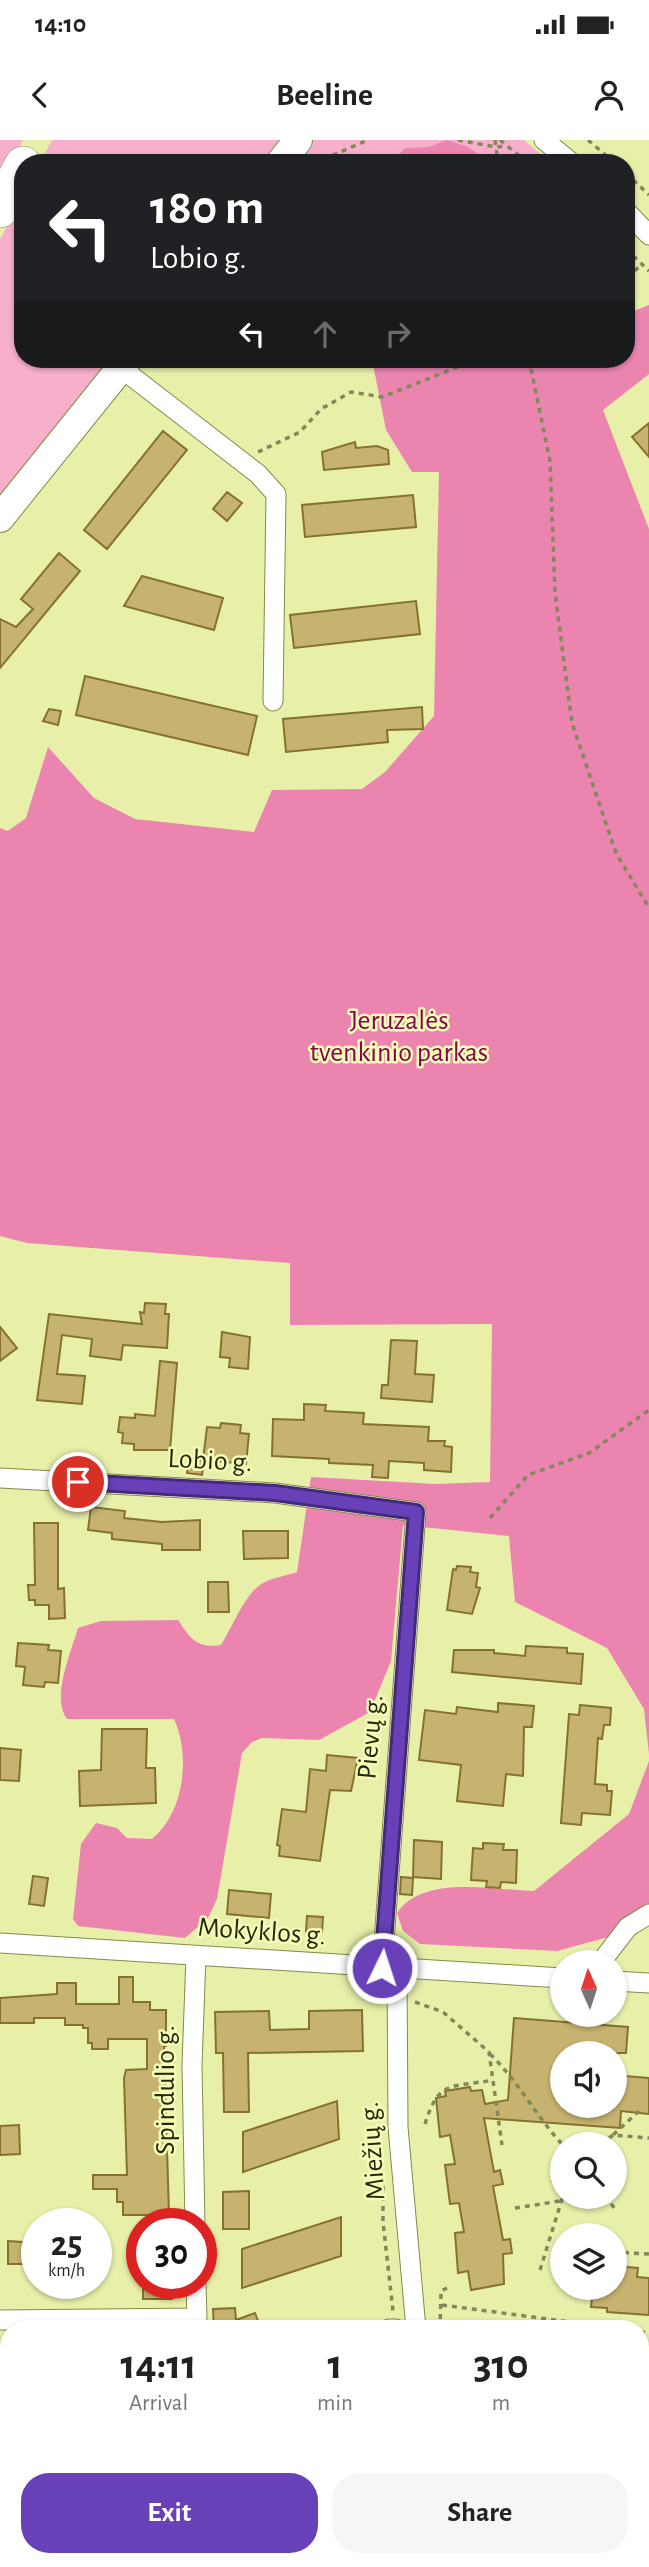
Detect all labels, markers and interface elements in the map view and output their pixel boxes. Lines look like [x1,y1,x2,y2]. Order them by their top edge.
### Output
text: 14:10 [35,11,86,37]
icon: back [21,76,59,114]
icon: person [590,76,628,114]
text: Beeline [276,79,373,111]
icon: left [35,182,126,273]
text: 180 m [150,184,264,233]
text: Lobio g. [150,242,247,274]
icon: left [233,315,271,353]
icon: ahead [306,315,344,353]
icon: right [379,315,417,353]
park label: Jeruzalės tvenkinio parkas [310,1007,488,1067]
street label: Lobio g. [167,1445,253,1477]
pin [48,1452,108,1512]
icon: arrive [59,1463,97,1501]
street label: Pievų g. [353,1693,389,1781]
street label: Mokyklos g. [197,1914,327,1950]
position arrow [345,1931,419,2005]
north arrow [550,1950,626,2026]
map controls [550,1950,627,2300]
street label: Spindulio g. [152,2025,180,2155]
button: sound [550,2041,627,2118]
street label: Miežių g. [356,2101,390,2201]
button: search [550,2132,627,2209]
speed limit sign: 30 [126,2208,217,2299]
button: layers [550,2223,627,2300]
text: 25 [51,2227,82,2262]
text: km/h [48,2262,85,2280]
text: 14:11 [120,2344,197,2386]
text: 1 [327,2344,343,2386]
text: 310 [473,2344,529,2386]
text: Arrival [129,2392,188,2415]
text: min [317,2392,353,2415]
text: m [492,2392,510,2415]
button: Exit [21,2473,318,2553]
button: Share [332,2473,628,2553]

